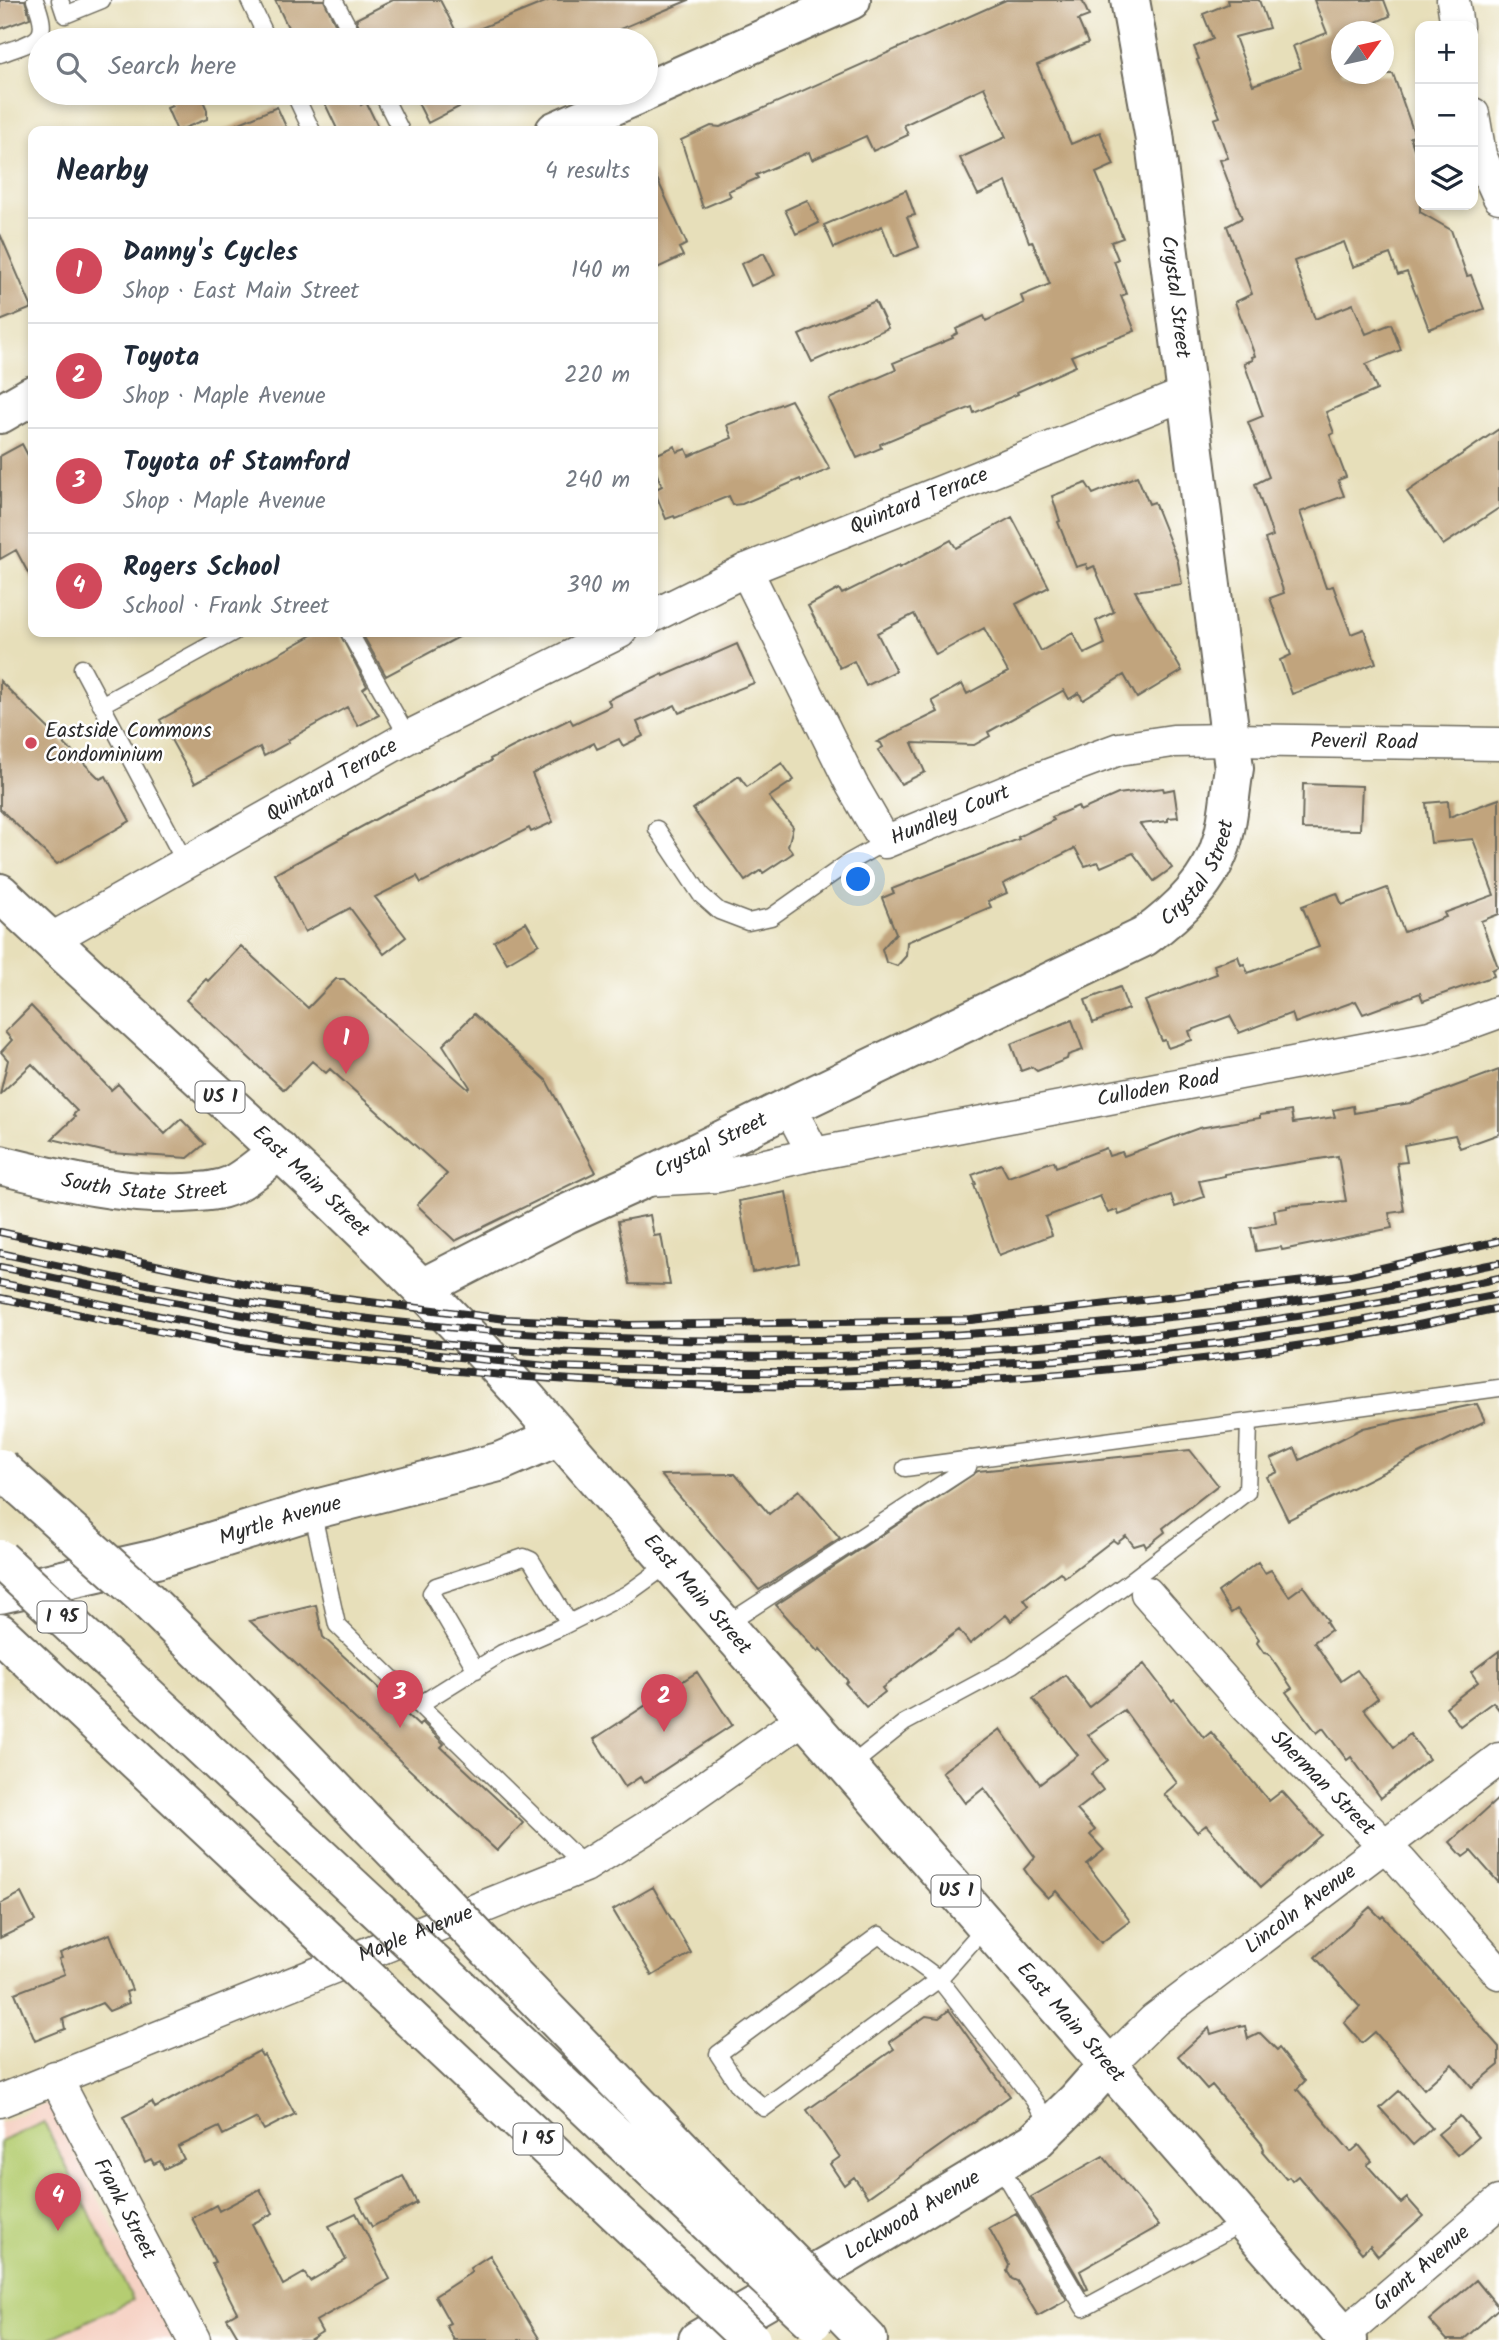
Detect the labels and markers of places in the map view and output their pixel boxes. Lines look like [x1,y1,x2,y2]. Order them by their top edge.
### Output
place label: Eastside Commons Condominium [45,715,212,772]
marker: Eastside Commons Condominium [23,735,39,751]
pin: 1 [323,1016,369,1074]
pin: 3 [377,1670,423,1728]
pin: 2 [641,1674,687,1732]
pin: 4 [35,2173,81,2231]

